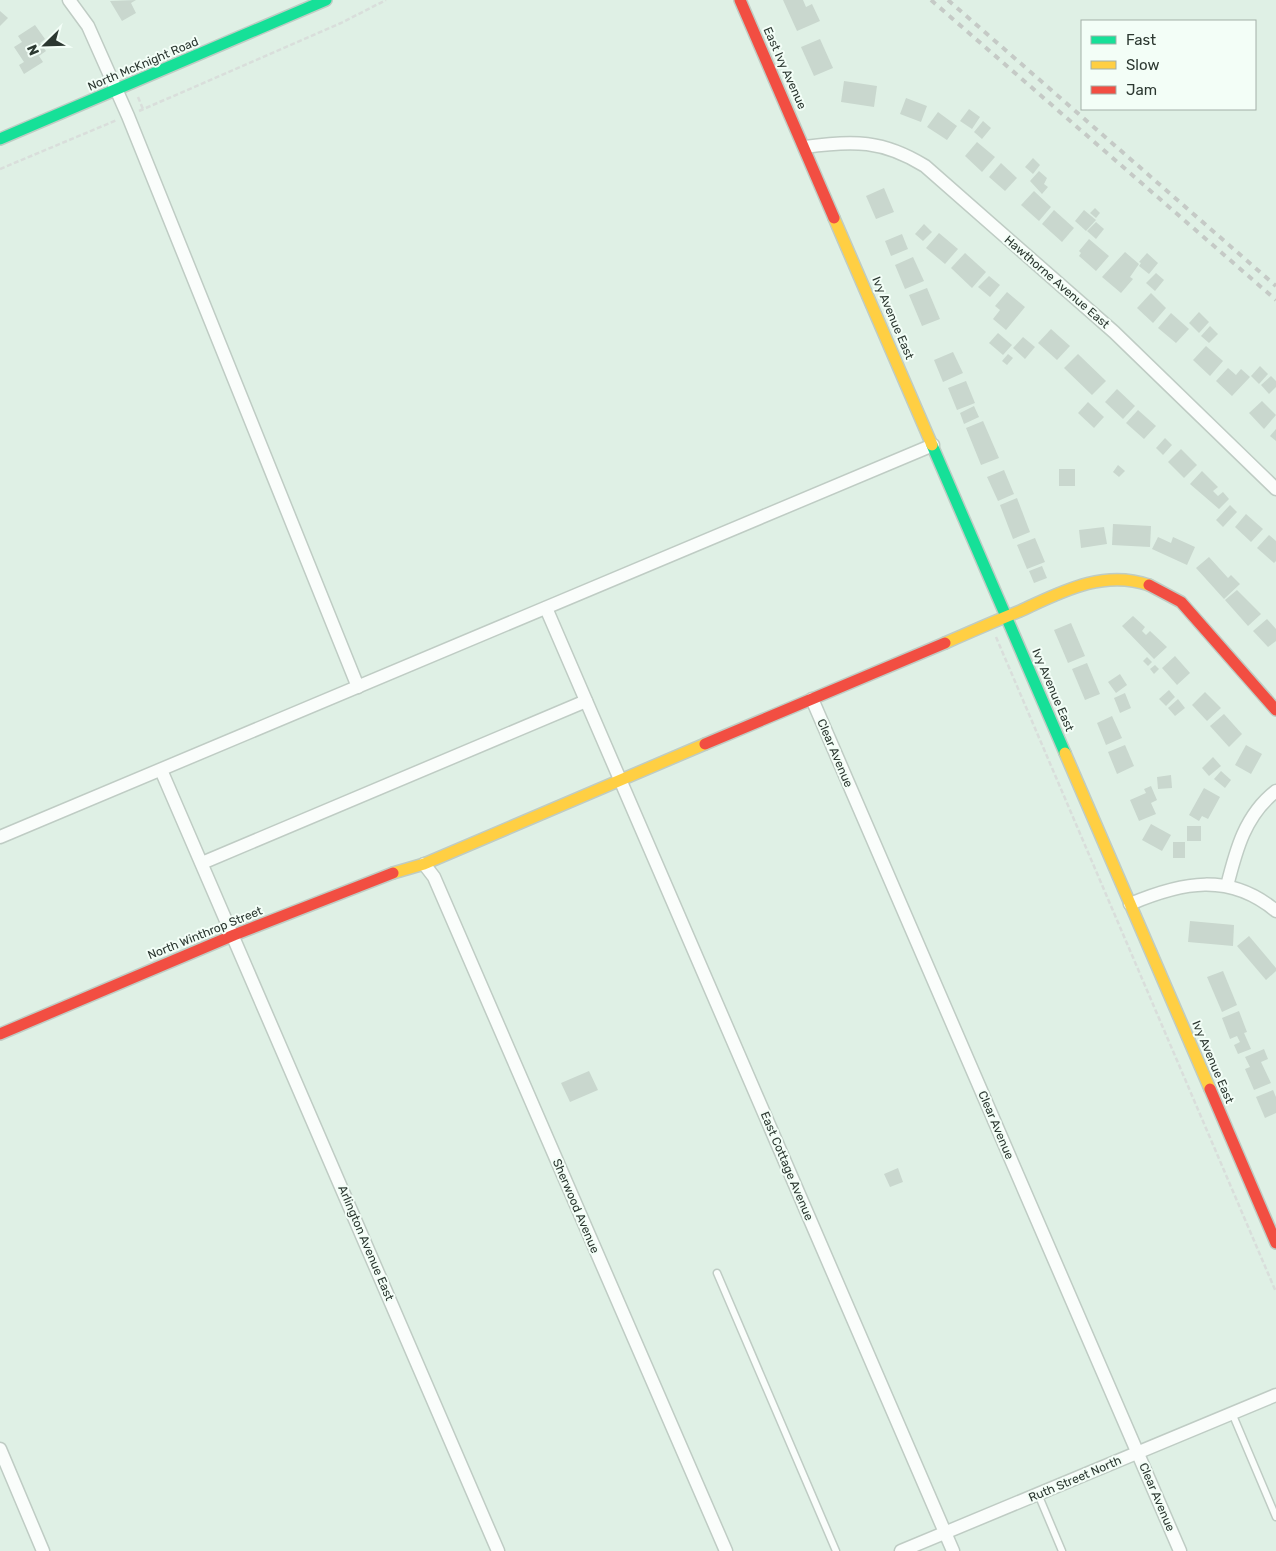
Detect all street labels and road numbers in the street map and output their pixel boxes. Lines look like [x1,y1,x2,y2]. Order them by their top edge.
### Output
street label: East Ivy Avenue [761,25,810,112]
street label: North McKnight Road [86,34,200,94]
street label: Hawthorne Avenue East [1002,233,1113,332]
street label: Ivy Avenue East [869,275,917,362]
street label: Ivy Avenue East [1029,647,1077,734]
street label: Clear Avenue [814,717,856,790]
street label: North Winthrop Street [146,903,265,962]
street label: Ivy Avenue East [1189,1019,1237,1106]
street label: Clear Avenue [975,1089,1017,1162]
street label: East Cottage Avenue [758,1109,816,1223]
street label: Sherwood Avenue [550,1157,602,1256]
street label: Arlington Avenue East [335,1183,397,1303]
street label: Ruth Street North [1026,1453,1124,1505]
street label: Clear Avenue [1136,1461,1178,1534]

